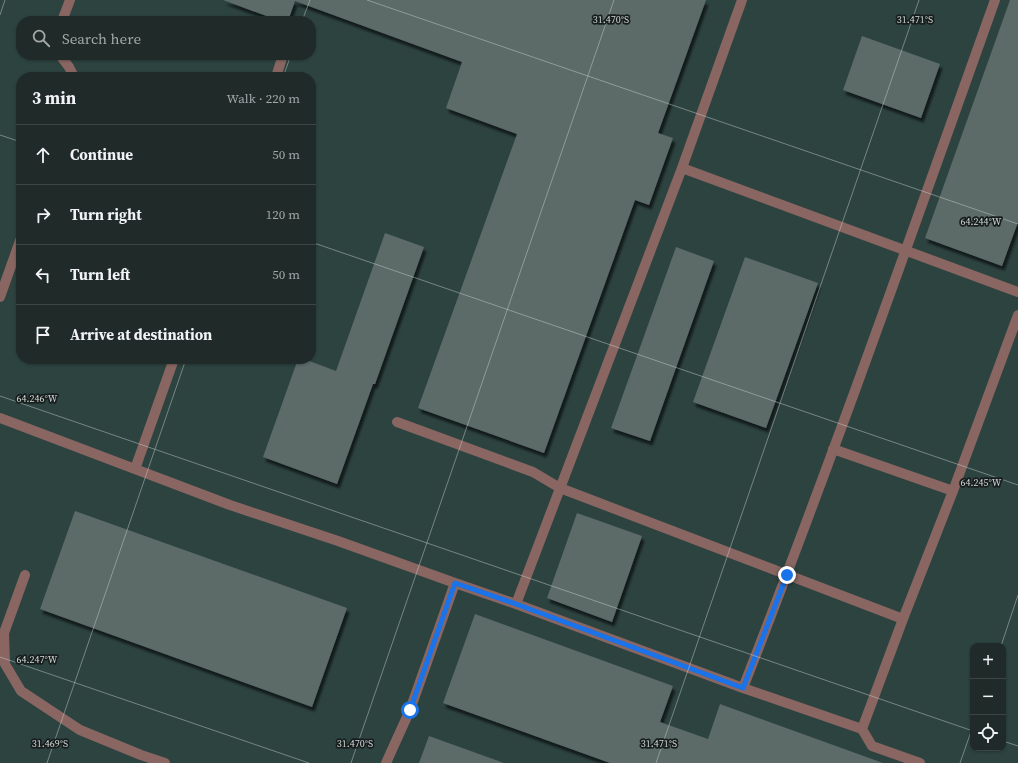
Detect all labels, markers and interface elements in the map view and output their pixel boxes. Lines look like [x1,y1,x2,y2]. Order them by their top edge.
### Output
text: 31.470°S [593,13,629,26]
text: 31.471°S [897,13,933,26]
search box [16,16,316,60]
icon: search [30,27,52,49]
text: Search here [62,28,141,49]
text: 3 min [32,86,76,110]
text: Walk · 220 m [227,90,300,107]
icon: ahead [32,144,54,166]
text: Continue [70,144,133,165]
text: 50 m [272,146,300,163]
icon: right [32,204,54,226]
text: Turn right [70,204,142,225]
text: 120 m [266,206,300,223]
text: 64.244°W [961,215,1002,228]
icon: left [32,264,54,286]
text: Turn left [70,264,130,285]
text: 50 m [272,266,300,283]
icon: arrive [32,324,54,346]
text: Arrive at destination [70,324,212,345]
text: 64.246°W [17,392,58,405]
text: 64.245°W [961,476,1002,489]
route end [778,566,796,584]
map controls [970,643,1006,751]
button: + [970,643,1006,679]
text: 64.247°W [17,653,58,666]
button: − [970,679,1006,715]
route start [401,701,419,719]
button: locate [970,715,1006,751]
text: 31.469°S [32,737,68,750]
text: 31.470°S [337,737,373,750]
text: 31.471°S [641,737,677,750]

